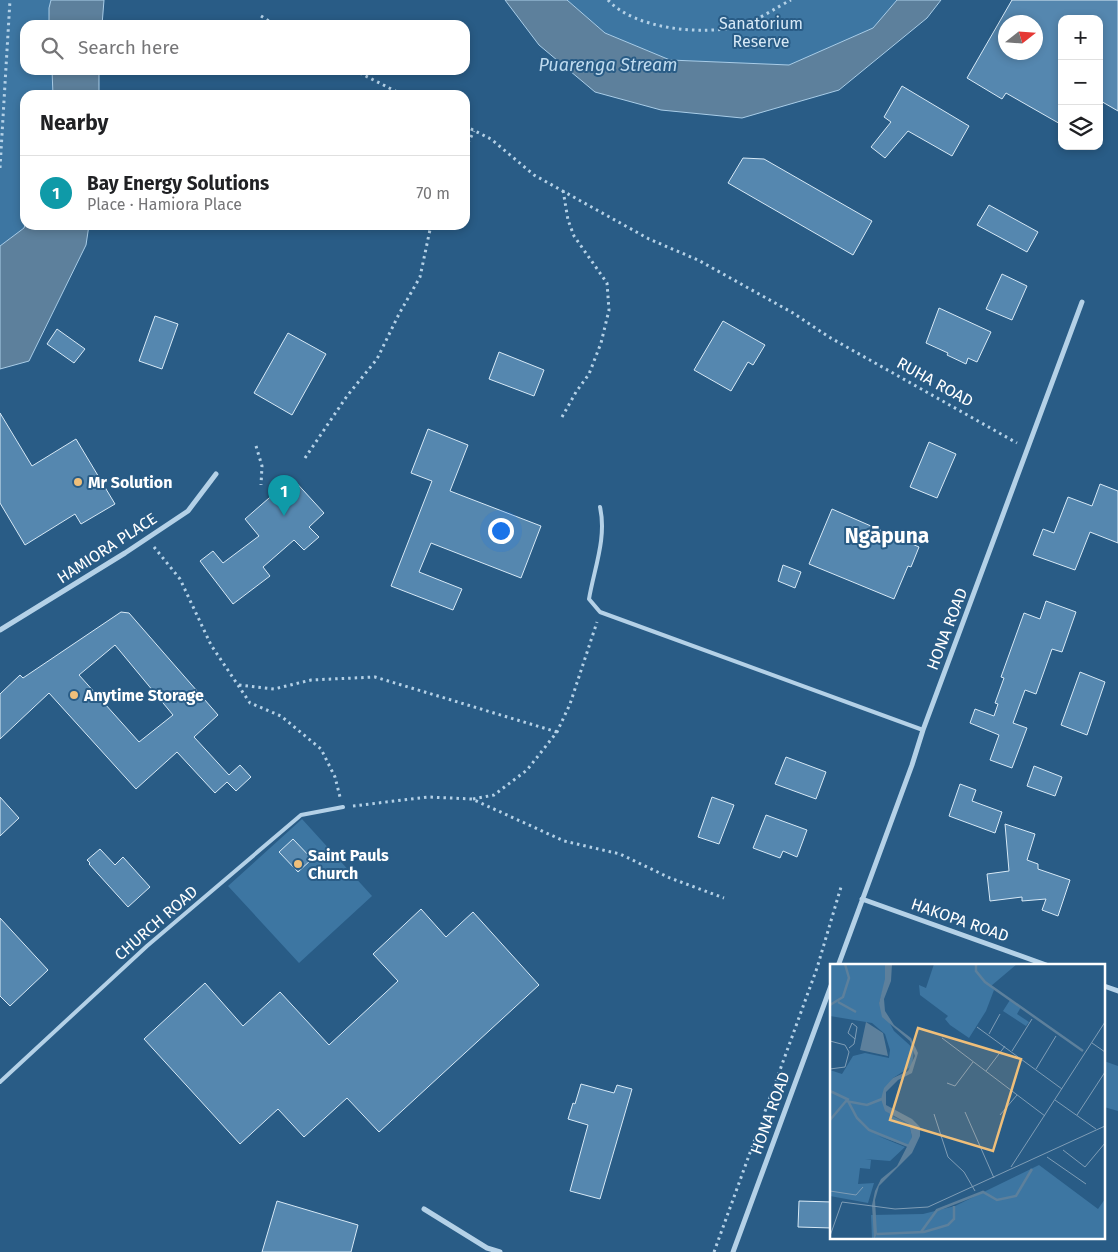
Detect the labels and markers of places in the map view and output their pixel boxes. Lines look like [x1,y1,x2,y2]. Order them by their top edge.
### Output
place label: Mr Solution [88,473,172,492]
pin: 1 [268,475,300,516]
marker: Mr Solution [72,476,84,488]
place label: Anytime Storage [83,686,204,705]
marker: Anytime Storage [68,689,80,701]
place label: Saint Pauls Church [308,846,389,883]
marker: Saint Pauls Church [292,858,304,870]

